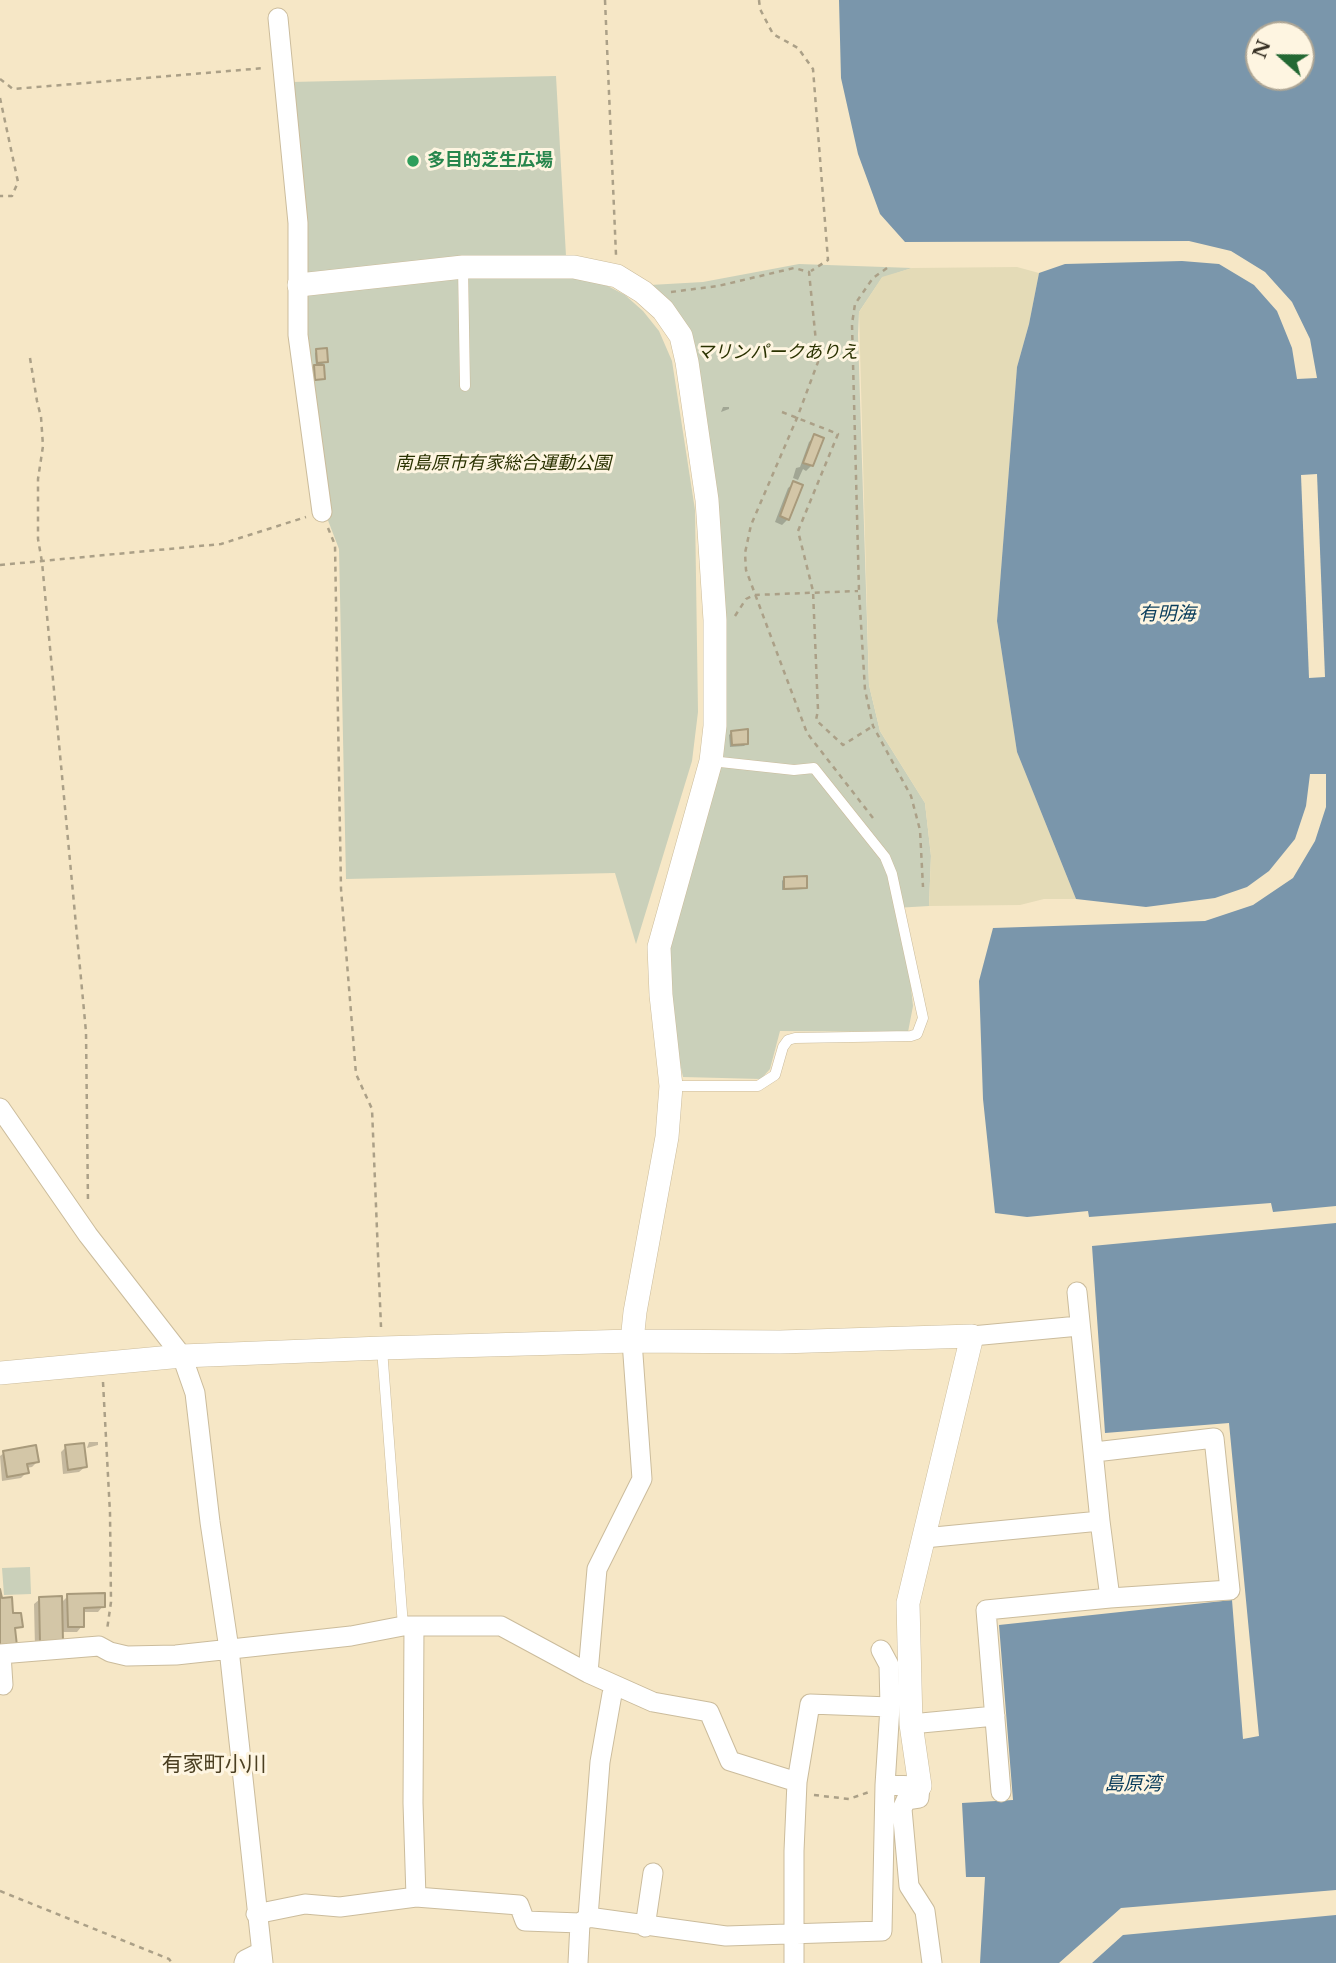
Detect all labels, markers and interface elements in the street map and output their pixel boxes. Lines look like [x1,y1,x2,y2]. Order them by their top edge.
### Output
north arrow [1245,21,1315,91]
text: N [1248,37,1276,61]
place label: 多目的芝生広場 [427,150,553,172]
marker: 多目的芝生広場 [405,153,421,169]
park label: マリンパークありえ [696,342,858,364]
park label: 南島原市有家総合運動公園 [395,453,611,475]
water label: 有明海 [1139,604,1195,626]
district label: 有家町小川 [162,1752,266,1778]
water label: 島原湾 [1105,1774,1161,1796]

